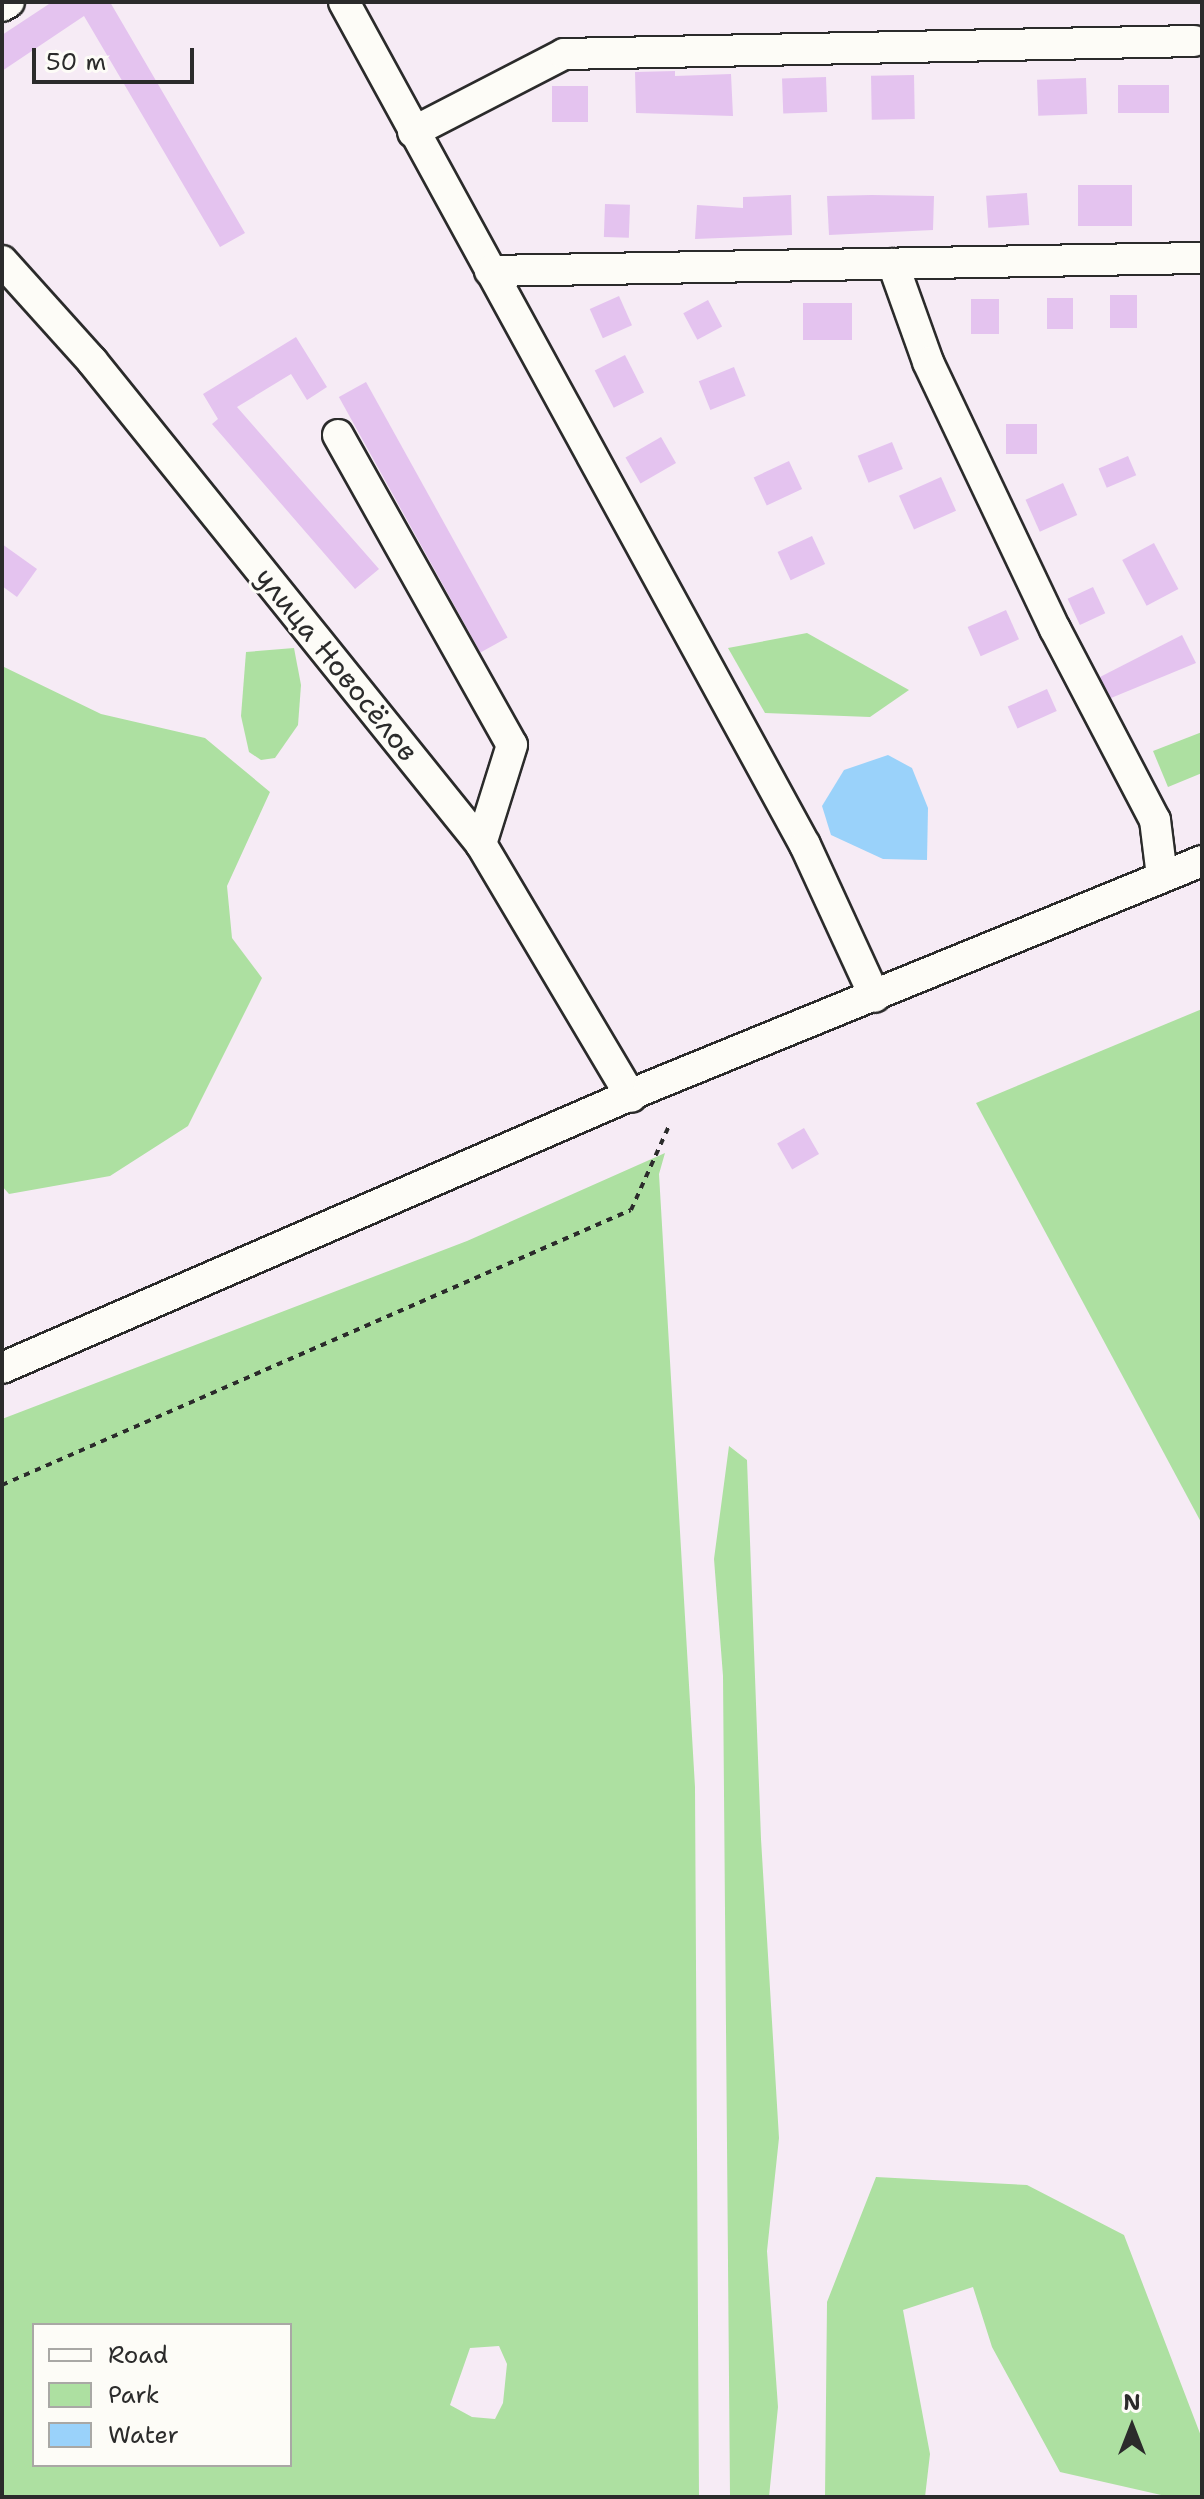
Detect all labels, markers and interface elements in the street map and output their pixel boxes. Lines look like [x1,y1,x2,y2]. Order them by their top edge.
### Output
scale bar [36,32,198,82]
text: 50 m [46,46,106,78]
street label: улица Новосёлов [249,560,425,768]
legend [32,2323,292,2467]
text: Road [108,2339,168,2371]
text: Park [108,2379,160,2411]
north arrow [1092,2387,1172,2467]
text: N [1123,2388,1141,2417]
text: Water [108,2419,179,2451]

